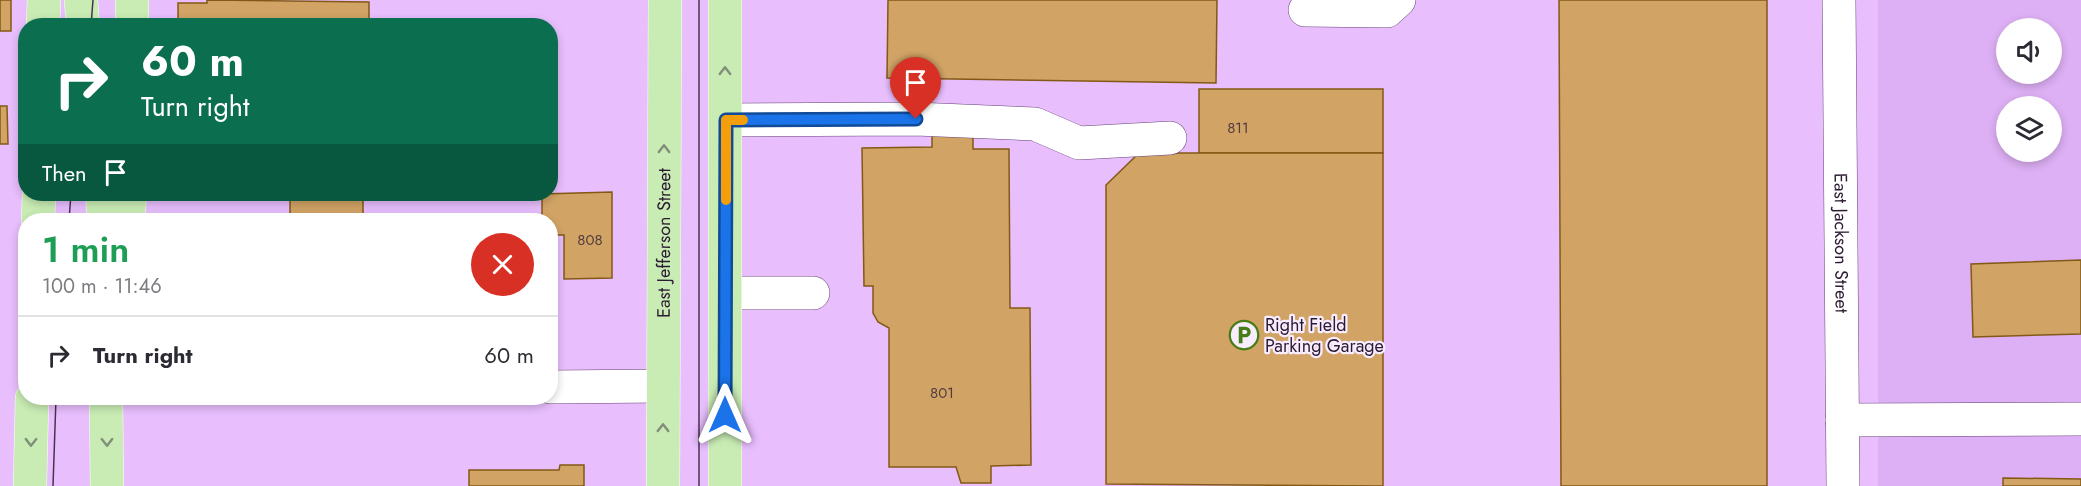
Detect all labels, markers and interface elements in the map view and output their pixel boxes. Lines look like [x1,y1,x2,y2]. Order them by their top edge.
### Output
map controls [1996,18,2062,162]
button: sound [1996,18,2062,84]
text: 60 m [141,31,244,92]
icon: right [42,42,120,120]
pin [890,57,941,119]
one-way arrow [719,66,731,75]
icon: arrive [899,66,932,99]
text: Turn right [141,87,249,126]
button: layers [1996,96,2062,162]
house number: 811 [1227,117,1249,139]
one-way arrow [658,144,670,153]
icon: arrive [99,156,132,189]
text: Then [42,157,87,189]
street label: East Jefferson Street [651,167,677,318]
street label: East Jackson Street [1827,173,1855,314]
text: 1 min [42,223,129,275]
house number: 808 [577,229,603,251]
button: close [471,233,534,296]
text: 100 m · 11:46 [42,272,162,301]
place label: Right Field Parking Garage [1265,312,1384,359]
parking icon: Right Field Parking Garage [1228,319,1260,351]
icon: right [42,339,75,372]
text: Turn right [93,339,193,371]
text: 60 m [484,339,534,371]
house number: 801 [930,382,954,404]
position arrow [693,383,757,447]
one-way arrow [657,423,669,432]
one-way arrow [25,437,37,446]
one-way arrow [101,437,113,446]

